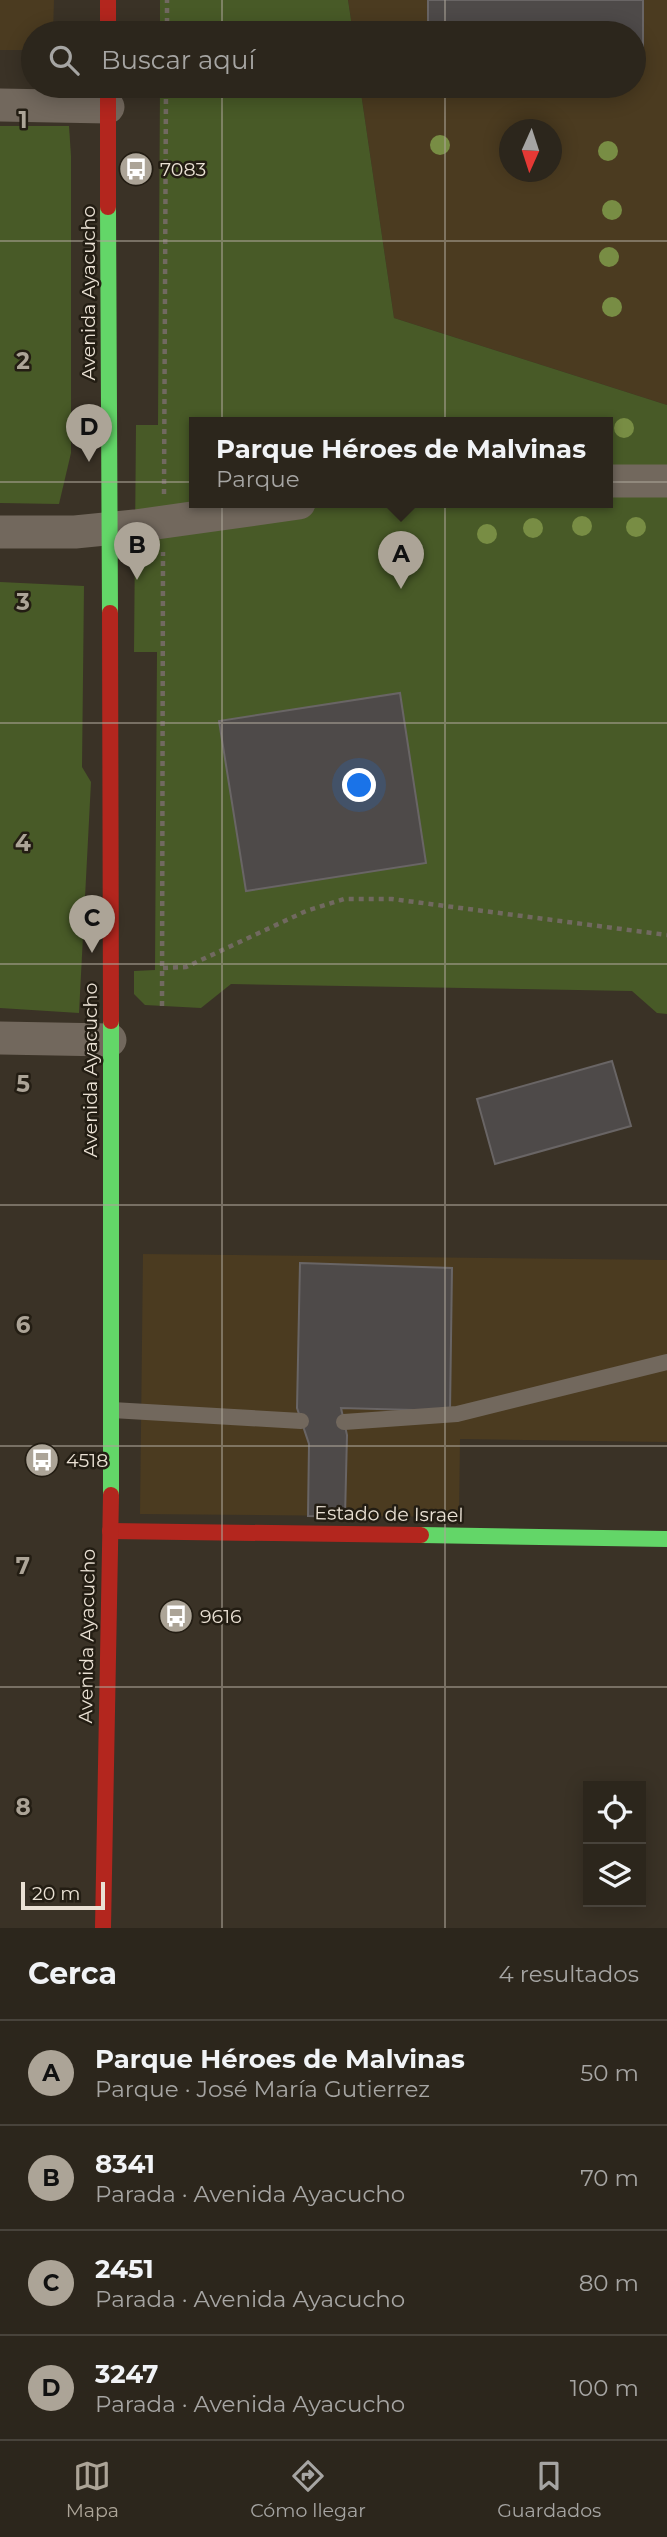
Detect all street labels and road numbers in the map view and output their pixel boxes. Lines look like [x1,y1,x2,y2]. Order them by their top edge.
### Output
street label: Avenida Ayacucho [77,206,100,380]
street label: Avenida Ayacucho [79,983,102,1157]
street label: Estado de Israel [314,1501,464,1527]
street label: Avenida Ayacucho [74,1548,100,1724]

